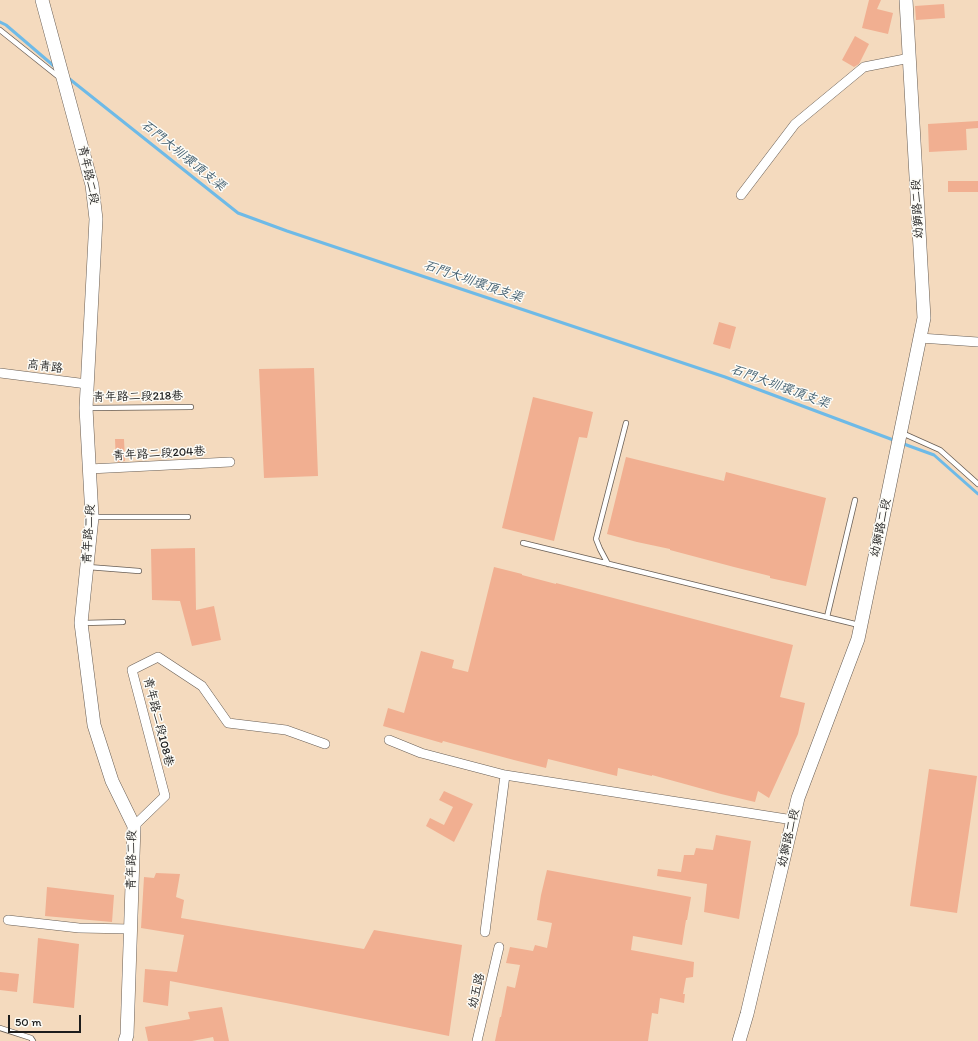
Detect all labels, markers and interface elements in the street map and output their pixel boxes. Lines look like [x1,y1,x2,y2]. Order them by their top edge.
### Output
water label: 石門大圳環頂支渠 [138,117,228,195]
street label: 青年路二段 [75,144,101,206]
street label: 幼獅路二段 [909,179,927,239]
water label: 石門大圳環頂支渠 [421,258,525,306]
street label: 高青路 [26,358,64,376]
water label: 石門大圳環頂支渠 [728,362,832,412]
street label: 青年路二段218巷 [93,389,183,405]
street label: 青年路二段204巷 [112,444,206,464]
street label: 幼獅路二段 [868,497,894,559]
street label: 青年路二段 [80,504,98,564]
street label: 青年路二段108巷 [140,676,176,768]
street label: 幼獅路二段 [775,807,803,869]
street label: 青年路二段 [124,830,140,890]
street label: 幼五路 [466,972,488,1010]
scale bar [10,1007,83,1033]
text: 50 m [15,1015,41,1029]

